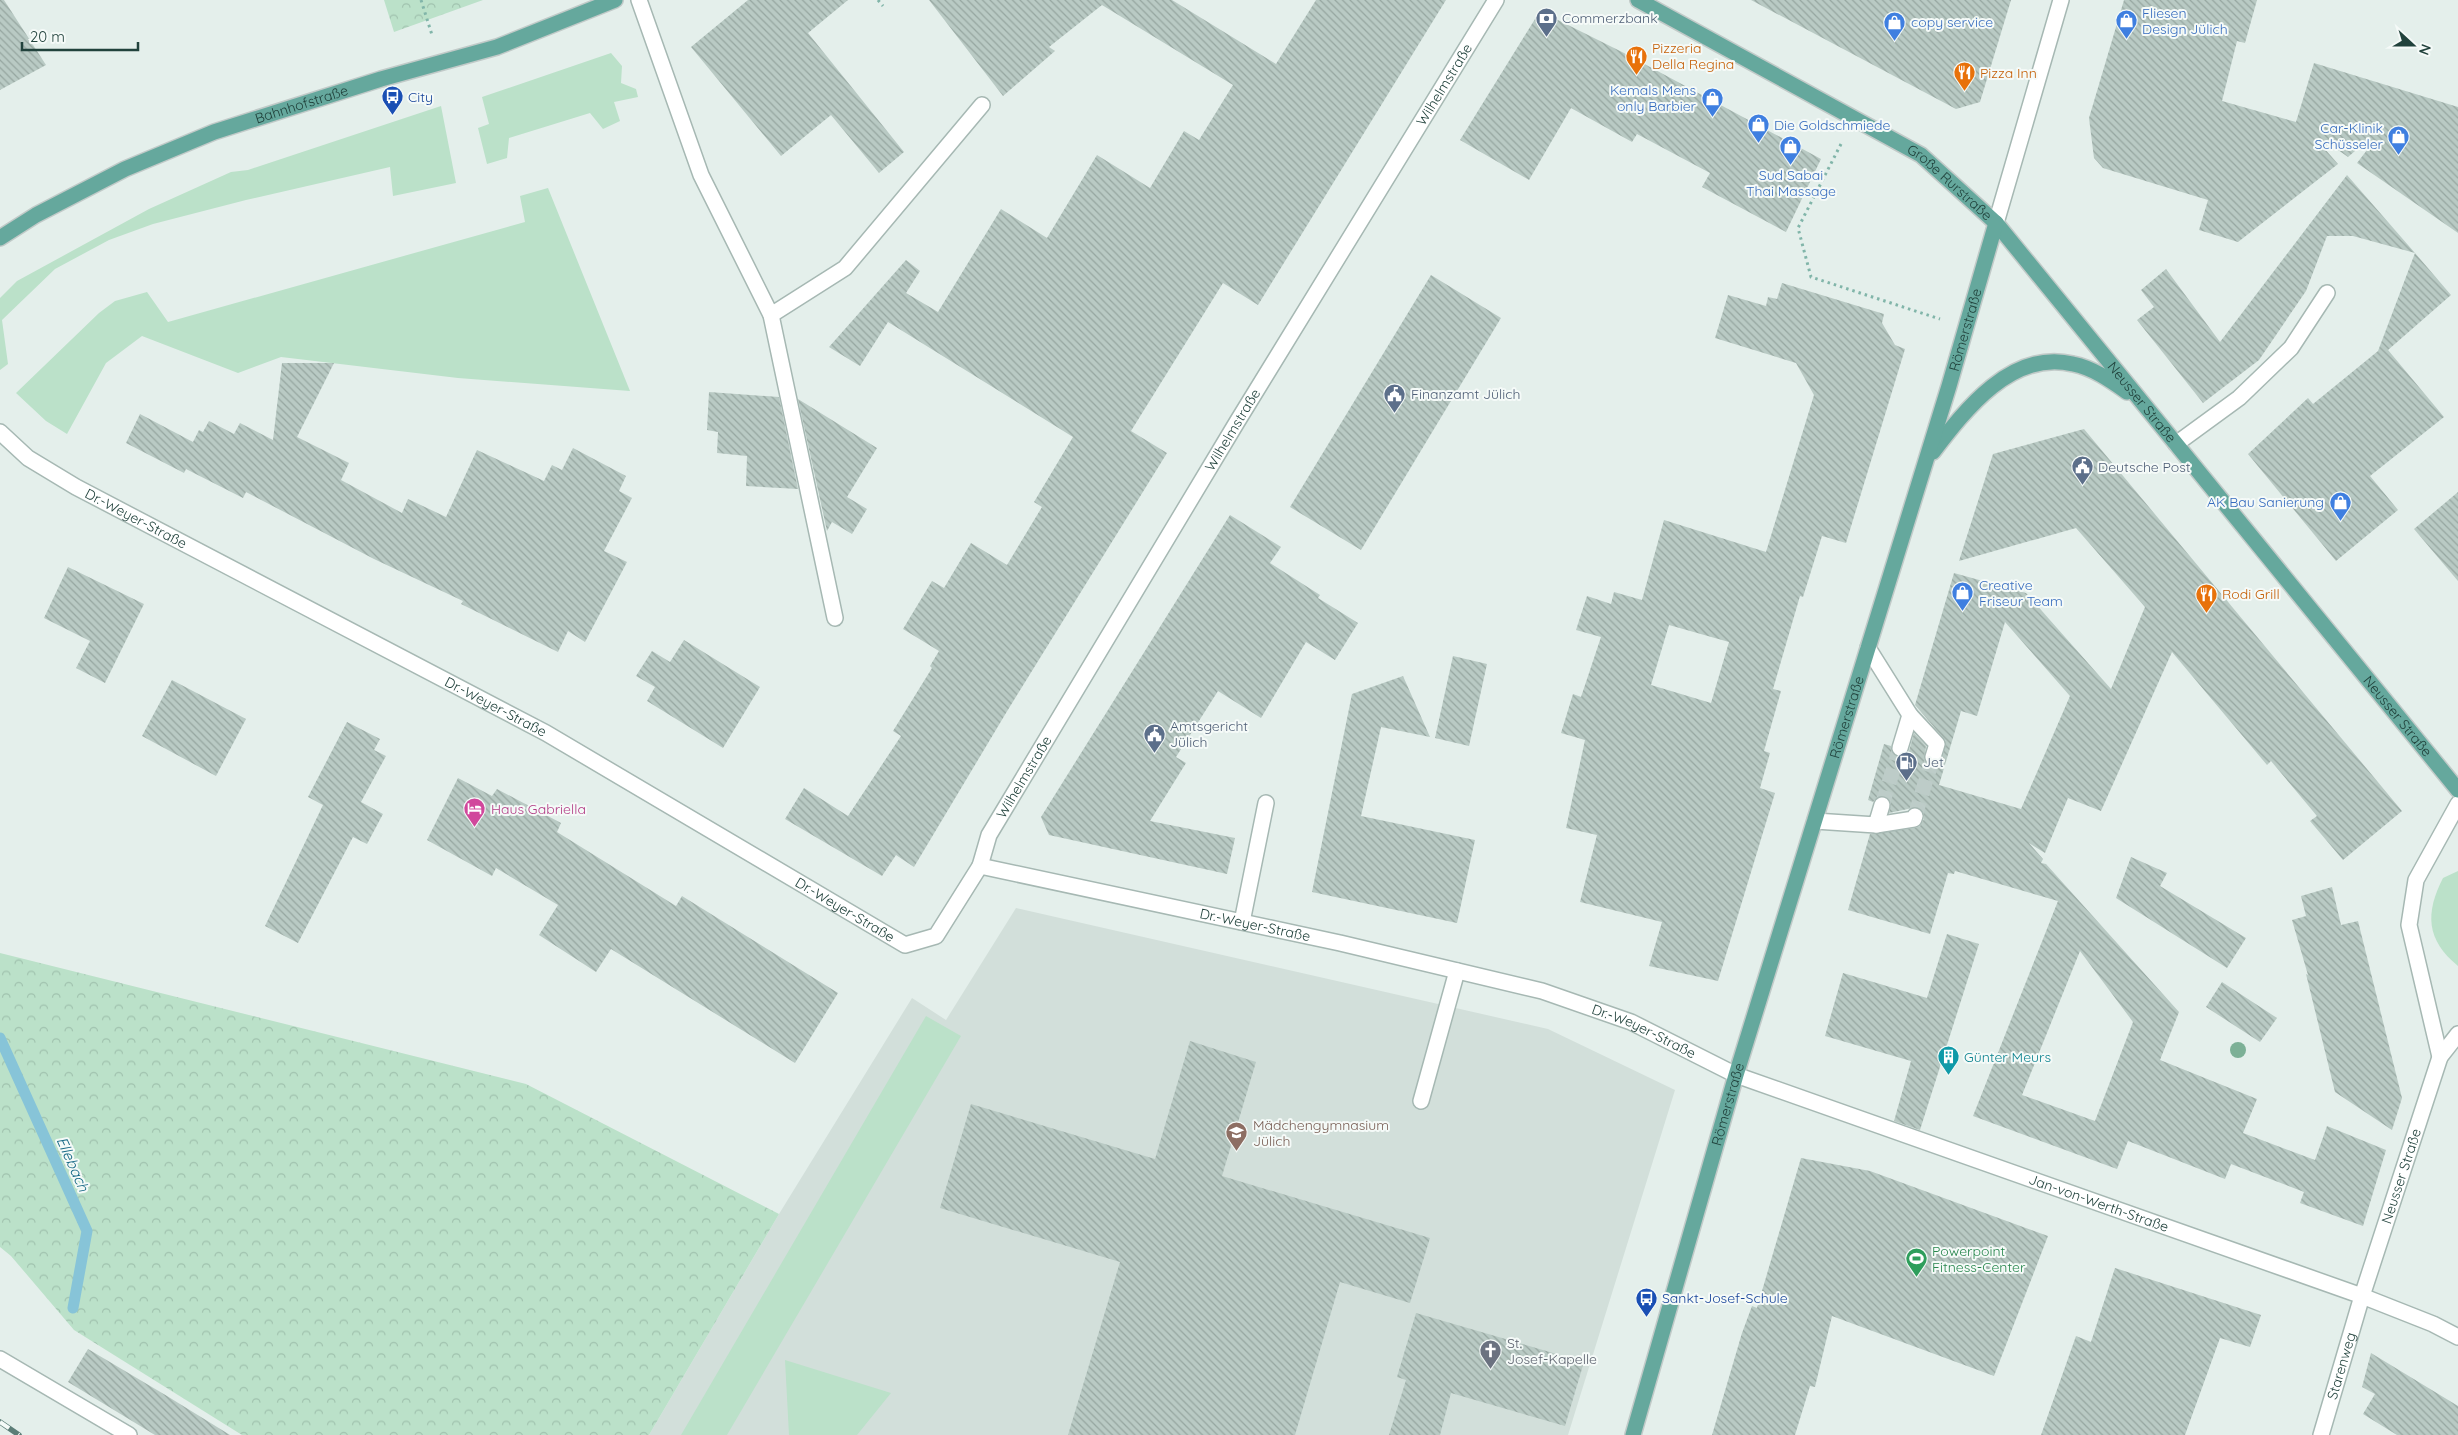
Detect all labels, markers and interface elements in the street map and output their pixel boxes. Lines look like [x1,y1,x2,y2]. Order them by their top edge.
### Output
place label: Fliesen Design Jülich [2142,4,2228,38]
bank icon: Commerzbank [1534,6,1558,37]
place label: Commerzbank [1562,9,1658,27]
shop icon: Fliesen Design Jülich [2114,9,2138,40]
shop icon: copy service [1883,10,1907,41]
place label: copy service [1911,13,1993,31]
scale bar [22,20,139,52]
north arrow [2388,20,2438,70]
text: 20 m [30,27,65,46]
place label: Pizzeria Della Regina [1652,39,1734,73]
street label: Wilhelmstraße [1412,40,1476,129]
text: N [2415,42,2435,58]
restaurant icon: Pizzeria Della Regina [1624,44,1648,75]
restaurant icon: Pizza Inn [1952,61,1976,92]
place label: Pizza Inn [1980,64,2037,82]
street label: Bahnhofstraße [253,81,350,127]
place label: Kemals Mens only Barbier [1610,81,1697,115]
bus stop icon: City [380,85,404,116]
shop icon: Kemals Mens only Barbier [1700,86,1724,117]
place label: City [408,88,433,106]
shop icon: Die Goldschmiede [1746,113,1770,144]
place label: Die Goldschmiede [1774,116,1890,134]
place label: Car-Klinik Schüsseler [2315,119,2384,153]
shop icon: Car-Klinik Schüsseler [2387,124,2411,155]
shop icon: Sud Sabai Thai Massage [1779,135,1803,166]
street label: Große Rurstraße [1904,140,1996,224]
place label: Sud Sabai Thai Massage [1746,166,1836,200]
street label: Römerstraße [1945,286,1986,373]
street label: Neusser Straße [2104,358,2180,446]
public building icon: Finanzamt Jülich [1383,382,1407,413]
street label: Wilhelmstraße [1201,385,1264,474]
place label: Finanzamt Jülich [1411,385,1521,403]
public building icon: Deutsche Post [2070,455,2094,486]
place label: Deutsche Post [2098,458,2191,476]
street label: Dr.-Weyer-Straße [82,484,190,553]
shop icon: AK Bau Sanierung [2328,490,2352,521]
place label: AK Bau Sanierung [2207,493,2324,511]
place label: Creative Friseur Team [1979,576,2063,610]
shop icon: Creative Friseur Team [1951,581,1975,612]
restaurant icon: Rodi Grill [2194,582,2218,613]
place label: Rodi Grill [2222,585,2280,603]
street label: Neusser Straße [2360,672,2436,760]
street label: Dr.-Weyer-Straße [442,673,550,741]
street label: Römerstraße [1825,674,1868,761]
place label: Amtsgericht Jülich [1170,717,1248,751]
public building icon: Amtsgericht Jülich [1142,722,1166,753]
street label: Wilhelmstraße [992,732,1056,821]
fuel station icon: Jet [1895,750,1919,781]
place label: Jet [1923,753,1944,771]
hotel icon: Haus Gabriella [463,797,487,828]
place label: Haus Gabriella [491,800,586,818]
street label: Dr.-Weyer-Straße [792,873,898,946]
street label: Dr.-Weyer-Straße [1198,904,1312,945]
street label: Dr.-Weyer-Straße [1589,1000,1699,1062]
building icon: Günter Meurs [1936,1045,1960,1076]
place label: Günter Meurs [1964,1048,2051,1066]
street label: Römerstraße [1707,1061,1748,1148]
place label: Mädchengymnasium Jülich [1253,1116,1389,1150]
school or university icon: Mädchengymnasium Jülich [1225,1121,1249,1152]
street label: Neusser Straße [2377,1126,2425,1226]
water label: Ellebach [52,1134,94,1195]
street label: Jan-von-Werth-Straße [2026,1170,2171,1236]
place label: Powerpoint Fitness-Center [1932,1242,2026,1276]
sports icon: Powerpoint Fitness-Center [1904,1247,1928,1278]
bus stop icon: Sankt-Josef-Schule [1634,1286,1658,1317]
place label: Sankt-Josef-Schule [1662,1289,1788,1307]
street label: Starenweg [2323,1330,2360,1402]
place label: St. Josef-Kapelle [1507,1334,1597,1368]
church icon: St. Josef-Kapelle [1479,1339,1503,1370]

